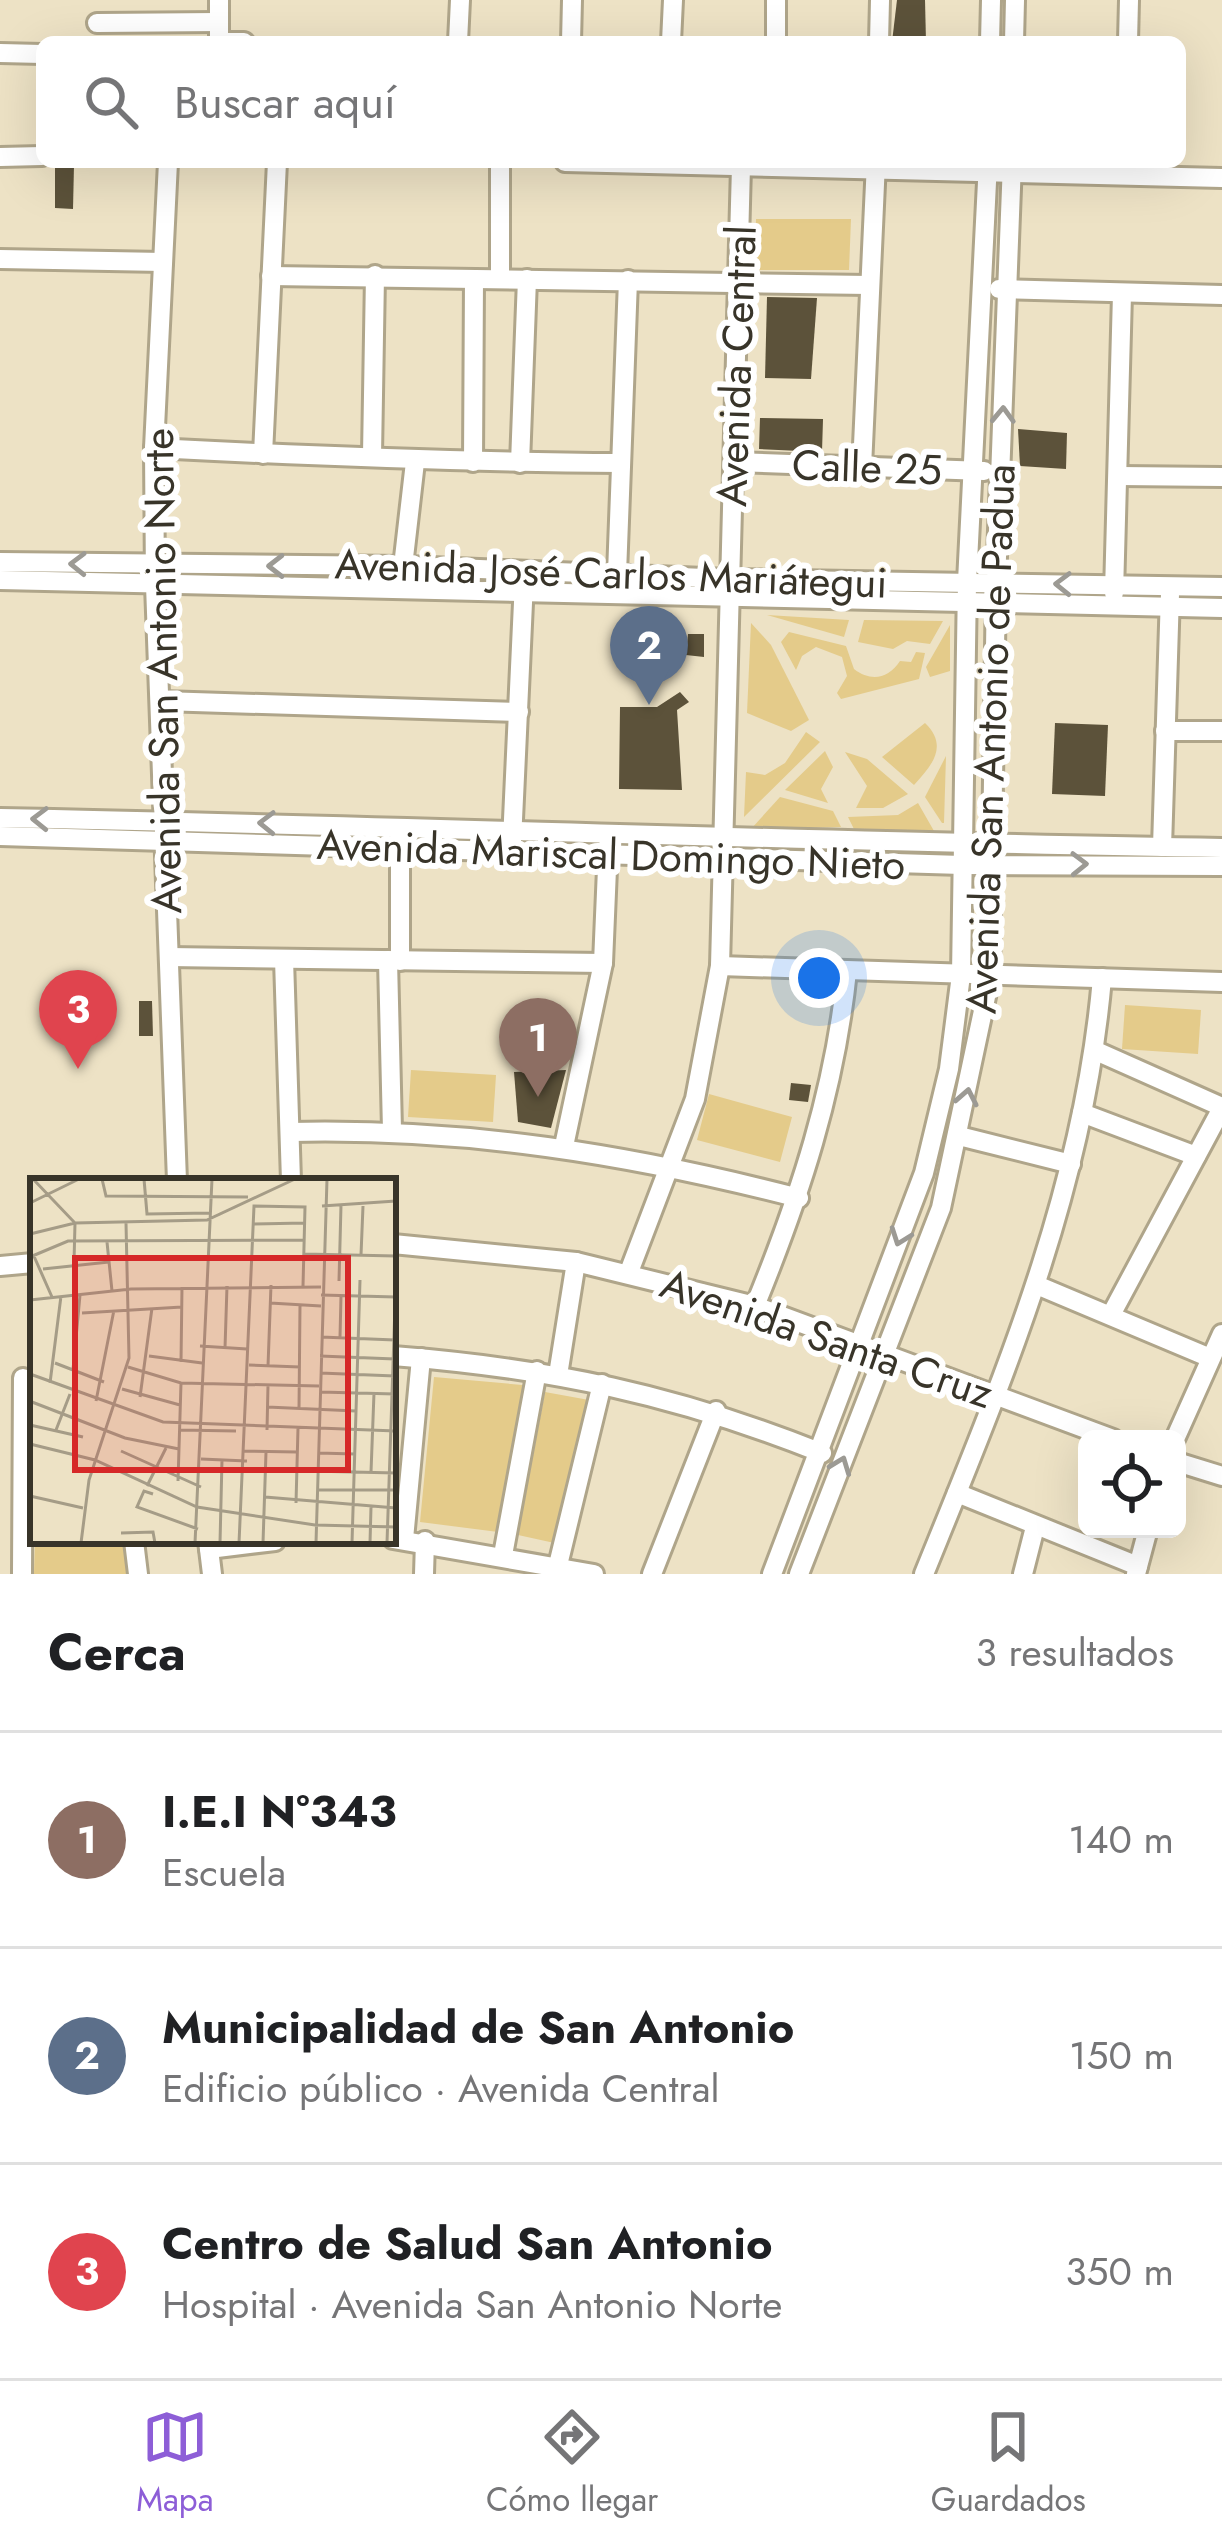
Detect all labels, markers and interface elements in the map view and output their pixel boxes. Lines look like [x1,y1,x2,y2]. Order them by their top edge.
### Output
search box [36,36,1186,168]
icon: search [78,69,144,135]
text: Buscar aquí [174,70,396,135]
street label: Avenida Central [701,224,772,508]
one-way arrow [989,405,1015,424]
street label: Avenida San Antonio Norte [128,428,197,914]
street label: Calle 25 [791,434,943,501]
street label: Avenida San Antonio de Padua [950,463,1031,1015]
street label: Avenida José Carlos Mariátegui [334,533,888,614]
one-way arrow [68,551,87,577]
one-way arrow [266,553,284,579]
one-way arrow [1053,571,1072,597]
pin: 2 [610,606,688,705]
one-way arrow [30,806,49,832]
one-way arrow [257,810,275,836]
street label: Avenida Mariscal Domingo Nieto [316,814,906,895]
one-way arrow [1071,851,1089,877]
your location [789,948,849,1008]
pin: 3 [39,970,117,1069]
pin: 1 [499,998,577,1097]
one-way arrow [953,1087,979,1107]
inset map [30,1178,396,1544]
one-way arrow [890,1225,914,1246]
street label: Avenida Santa Cruz [653,1253,1001,1424]
map controls [1078,1430,1186,1538]
button: locate [1078,1430,1186,1538]
one-way arrow [826,1455,851,1476]
text: Cerca [48,1615,186,1689]
text: 3 resultados [976,1624,1174,1681]
text: I.E.I N°343 [162,1779,397,1844]
text: 1 [77,1811,97,1868]
text: 140 m [1068,1811,1174,1868]
text: Escuela [162,1844,286,1901]
text: Municipalidad de San Antonio [162,1995,794,2060]
text: 2 [74,2027,100,2084]
text: 150 m [1069,2027,1174,2084]
text: Edificio público · Avenida Central [162,2060,719,2117]
text: Centro de Salud San Antonio [162,2211,773,2276]
text: 3 [75,2243,99,2300]
text: 350 m [1065,2243,1174,2300]
text: Hospital · Avenida San Antonio Norte [162,2276,782,2333]
tab: Mapa [136,2404,214,2523]
tab: Cómo llegar [486,2404,658,2523]
tab: Guardados [931,2404,1086,2523]

